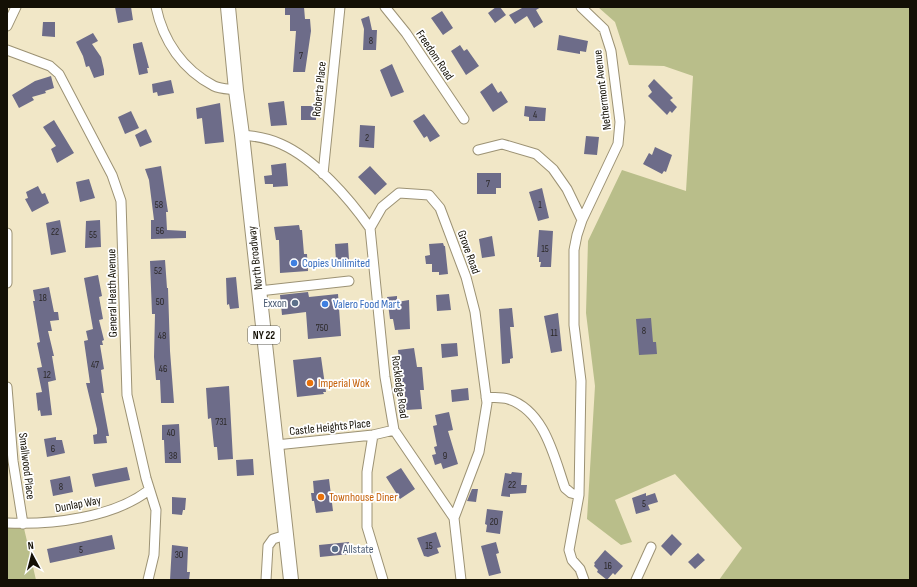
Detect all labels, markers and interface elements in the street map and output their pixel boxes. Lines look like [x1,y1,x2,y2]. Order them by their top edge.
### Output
street label: Freedom Road [412,27,457,83]
house number: 8 [369,35,373,47]
street label: Nethermont Avenue [590,49,615,131]
house number: 7 [299,50,303,62]
street label: Roberta Place [309,61,330,117]
house number: 4 [533,109,537,121]
house number: 2 [365,132,369,144]
house number: 7 [486,178,490,190]
house number: 58 [155,199,163,211]
house number: 1 [538,199,542,211]
house number: 56 [156,225,164,237]
street label: North Broadway [245,225,266,291]
house number: 22 [51,226,59,238]
street label: Grove Road [454,228,483,276]
house number: 55 [89,229,97,241]
house number: 15 [541,243,549,255]
street label: General Heath Avenue [104,249,121,337]
place label: Copies Unlimited [302,256,370,271]
marker: Copies Unlimited [289,258,299,268]
house number: 52 [154,265,162,277]
house number: 18 [39,292,47,304]
house number: 50 [156,296,164,308]
place label: Exxon [263,296,287,311]
place label: Valero Food Mart [333,297,400,312]
marker: Exxon [290,298,300,308]
marker: Valero Food Mart [320,299,330,309]
house number: 750 [316,322,328,334]
house number: 8 [642,325,646,337]
road number: NY 22 [248,326,280,344]
house number: 11 [551,327,558,339]
house number: 48 [158,330,166,342]
street label: Rockledge Road [388,355,411,419]
house number: 47 [91,359,99,371]
house number: 46 [159,363,167,375]
house number: 12 [43,369,51,381]
place label: Imperial Wok [318,376,370,391]
marker: Imperial Wok [305,378,315,388]
house number: 731 [215,416,227,428]
street label: Castle Heights Place [289,416,372,439]
house number: 40 [167,427,175,439]
street label: Smallwood Place [15,432,38,500]
house number: 6 [51,443,55,455]
house number: 38 [169,450,177,462]
house number: 9 [443,450,447,462]
house number: 22 [508,479,516,491]
house number: 8 [59,481,63,493]
place label: Townhouse Diner [329,490,398,505]
marker: Townhouse Diner [316,492,326,502]
street label: Dunlap Way [54,493,103,516]
house number: 5 [642,498,646,510]
house number: 20 [490,516,498,528]
north arrow [12,535,52,575]
text: N [27,539,35,552]
house number: 15 [425,540,433,552]
place label: Allstate [342,542,374,557]
house number: 5 [79,544,83,556]
marker: Allstate [330,544,340,554]
house number: 30 [175,549,183,561]
house number: 16 [604,560,612,572]

